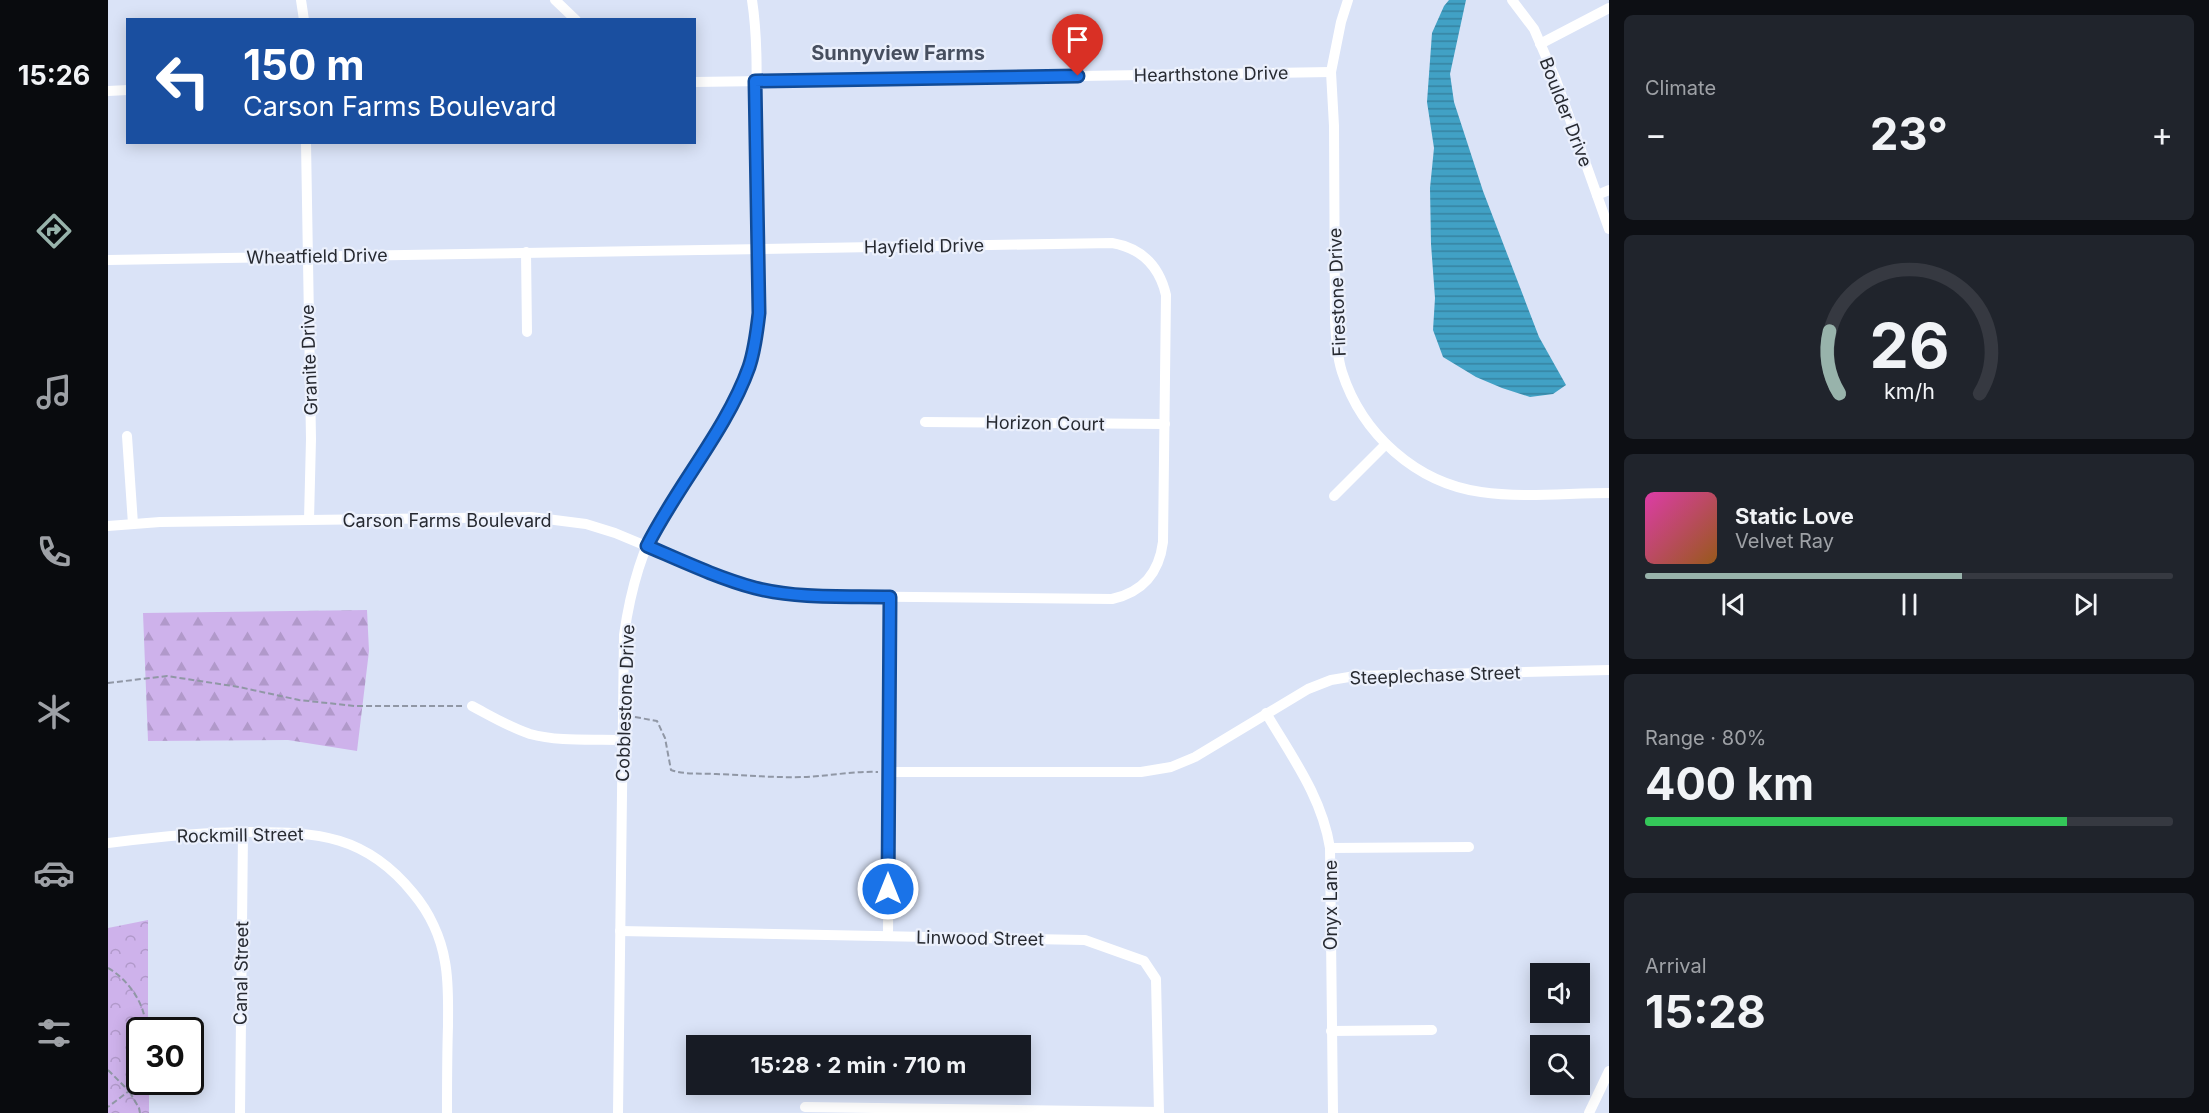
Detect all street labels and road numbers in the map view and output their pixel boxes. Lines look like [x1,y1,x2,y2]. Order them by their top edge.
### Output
street label: Boulder Drive [1535,54,1597,170]
street label: Hearthstone Drive [1134,62,1288,86]
street label: Firestone Drive [1324,227,1350,357]
street label: Hayfield Drive [864,234,984,258]
street label: Wheatfield Drive [246,244,388,268]
street label: Granite Drive [297,304,321,416]
street label: Horizon Court [985,411,1105,435]
street label: Carson Farms Boulevard [342,510,552,531]
street label: Cobblestone Drive [612,624,638,782]
street label: Steeplechase Street [1349,662,1521,688]
street label: Rockmill Street [176,823,304,847]
street label: Onyx Lane [1320,860,1341,950]
street label: Canal Street [230,921,252,1025]
street label: Linwood Street [916,926,1044,950]

